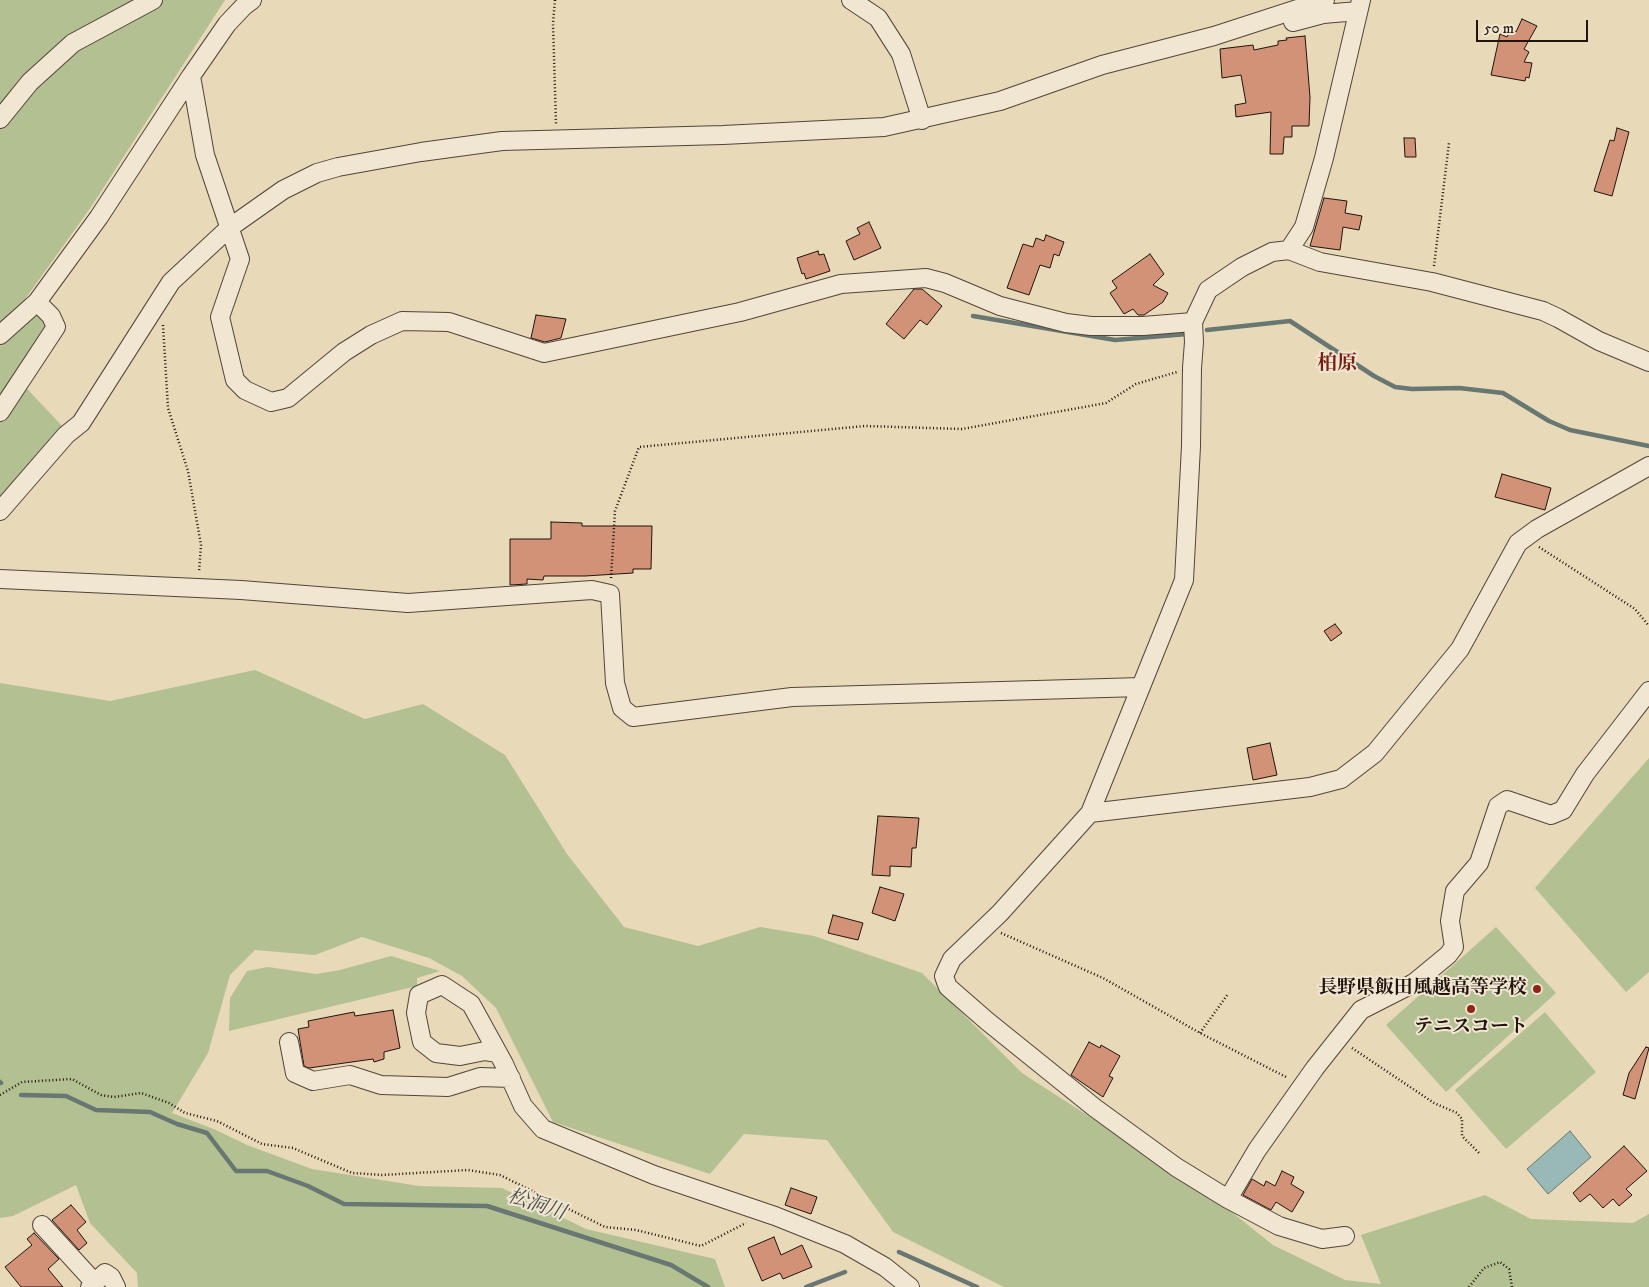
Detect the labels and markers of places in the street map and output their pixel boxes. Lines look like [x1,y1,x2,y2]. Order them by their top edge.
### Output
place label: 長野県飯田風越高等学校 [1318,978,1527,1000]
marker: 長野県飯田風越高等学校 [1531,983,1543,995]
marker: テニスコート [1465,1003,1477,1015]
place label: テニスコート [1414,1017,1528,1039]

